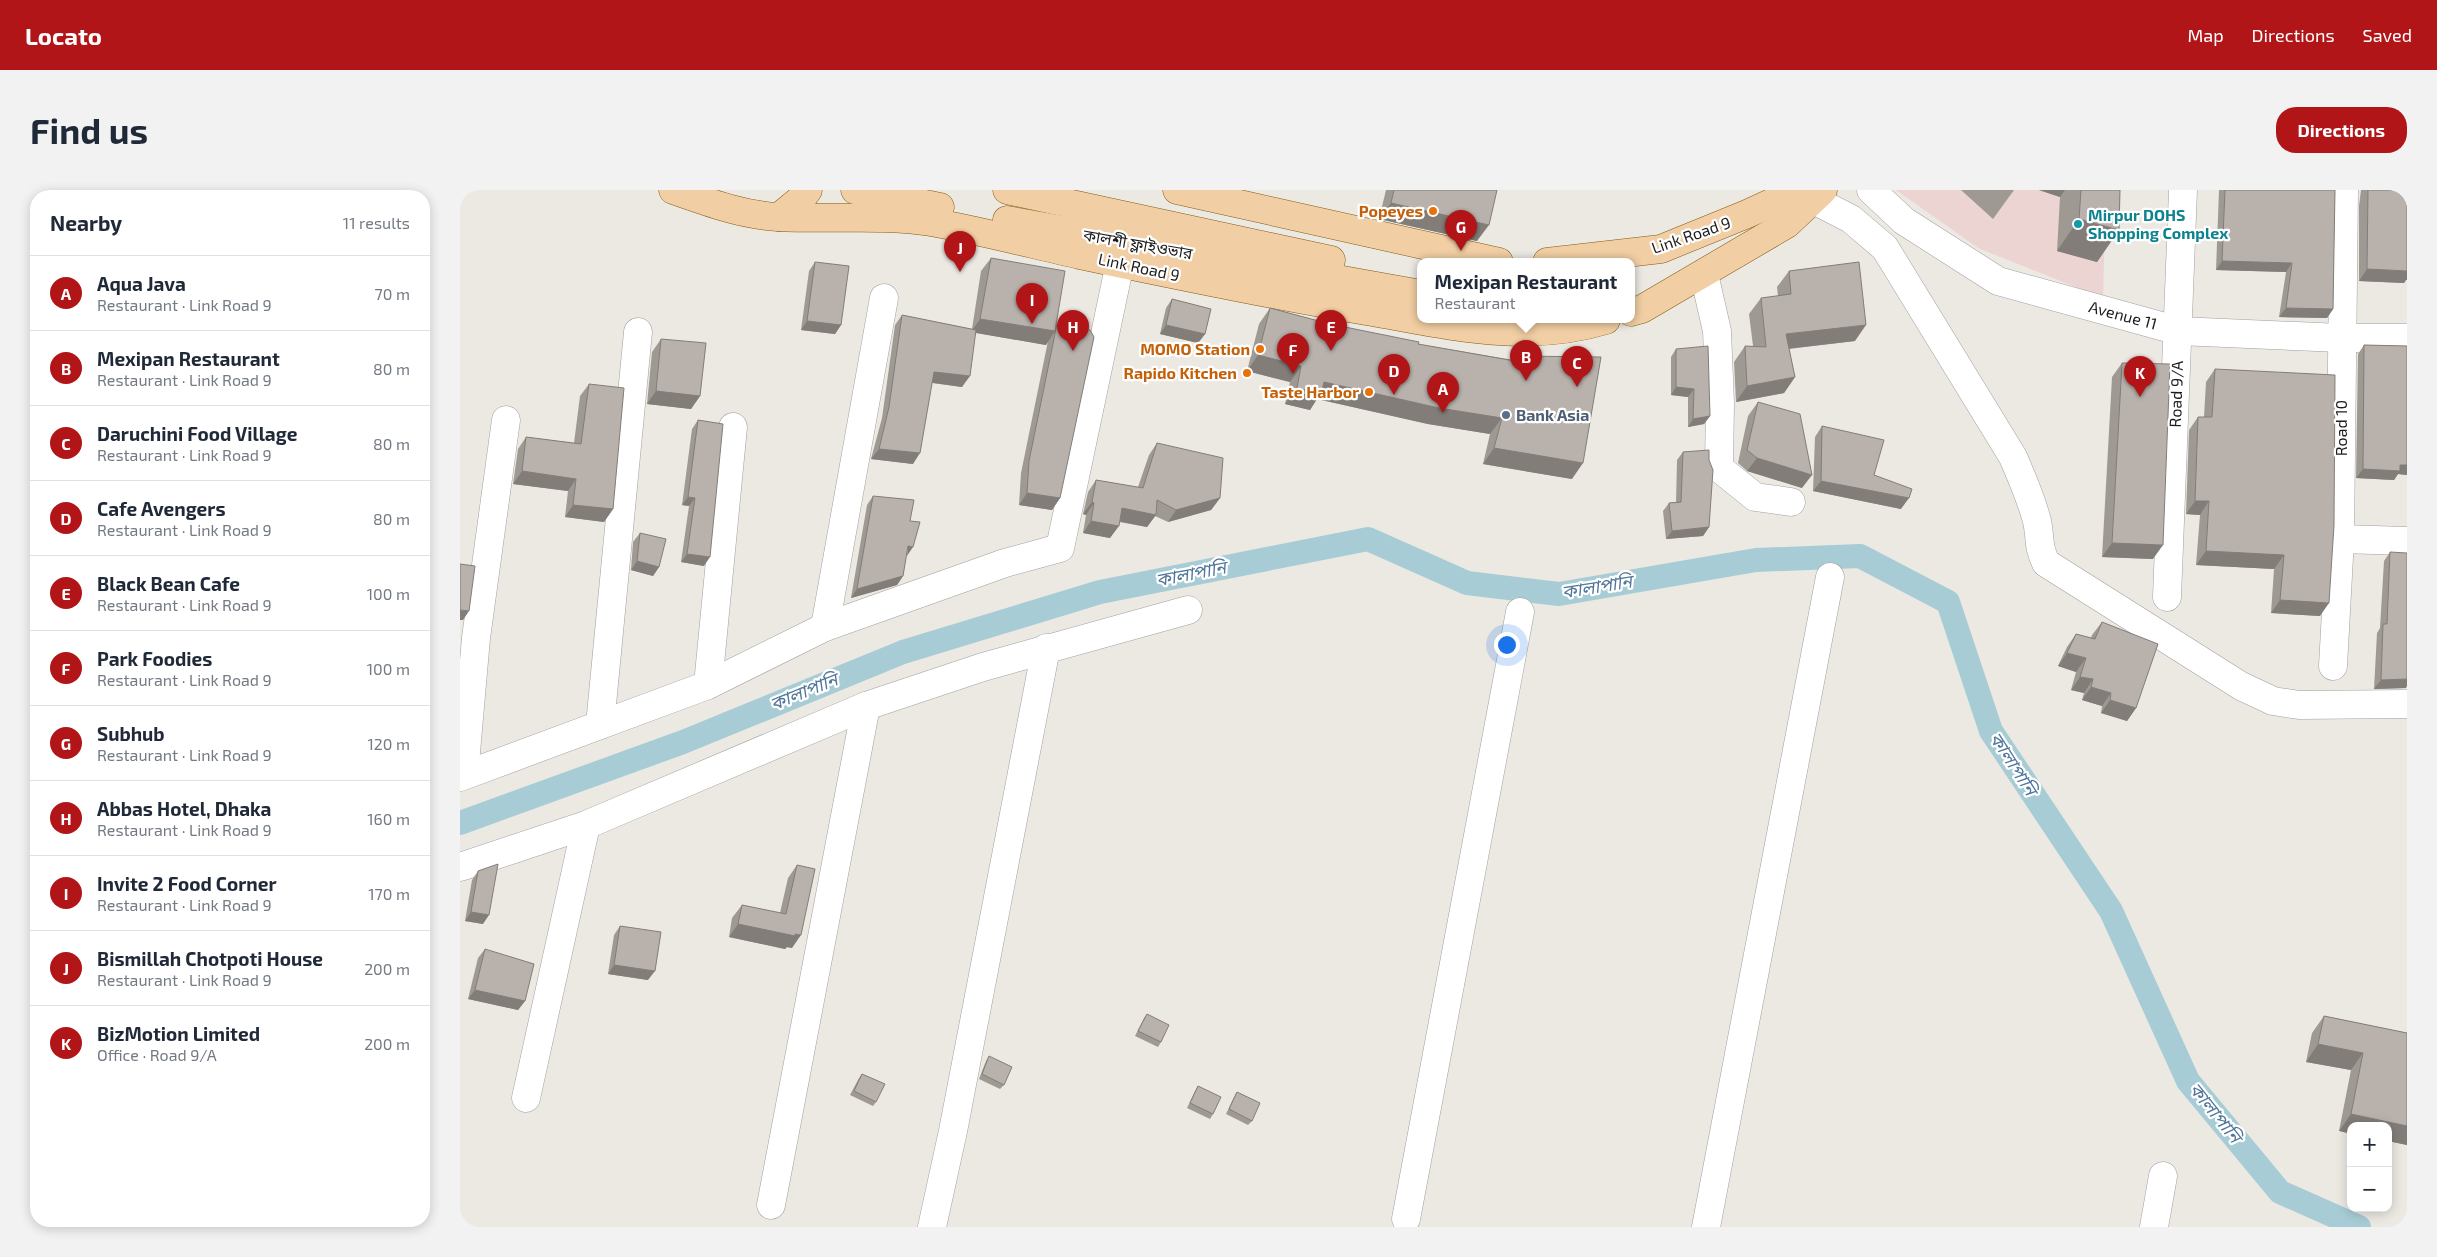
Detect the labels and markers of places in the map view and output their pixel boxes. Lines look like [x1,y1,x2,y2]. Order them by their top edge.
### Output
place label: Popeyes [1359,201,1423,221]
marker: Popeyes [1427,205,1439,217]
place label: Mirpur DOHS Shopping Complex [2088,205,2228,242]
pin: G [1445,210,1477,251]
marker: Mirpur DOHS Shopping Complex [2072,218,2084,230]
pin: J [944,231,976,272]
pin: I [1016,283,1048,324]
pin: H [1057,310,1089,351]
pin: E [1315,310,1347,351]
pin: F [1277,333,1309,374]
place label: MOMO Station [1140,339,1250,358]
pin: B [1510,340,1542,381]
marker: MOMO Station [1254,343,1266,355]
pin: C [1561,346,1593,387]
pin: D [1378,354,1410,395]
pin: K [2124,356,2156,397]
place label: Rapido Kitchen [1124,363,1237,382]
marker: Rapido Kitchen [1241,367,1253,379]
pin: A [1427,372,1459,413]
place label: Taste Harbor [1261,382,1359,401]
marker: Taste Harbor [1363,386,1375,398]
place label: Bank Asia [1516,405,1589,424]
marker: Bank Asia [1500,409,1512,421]

